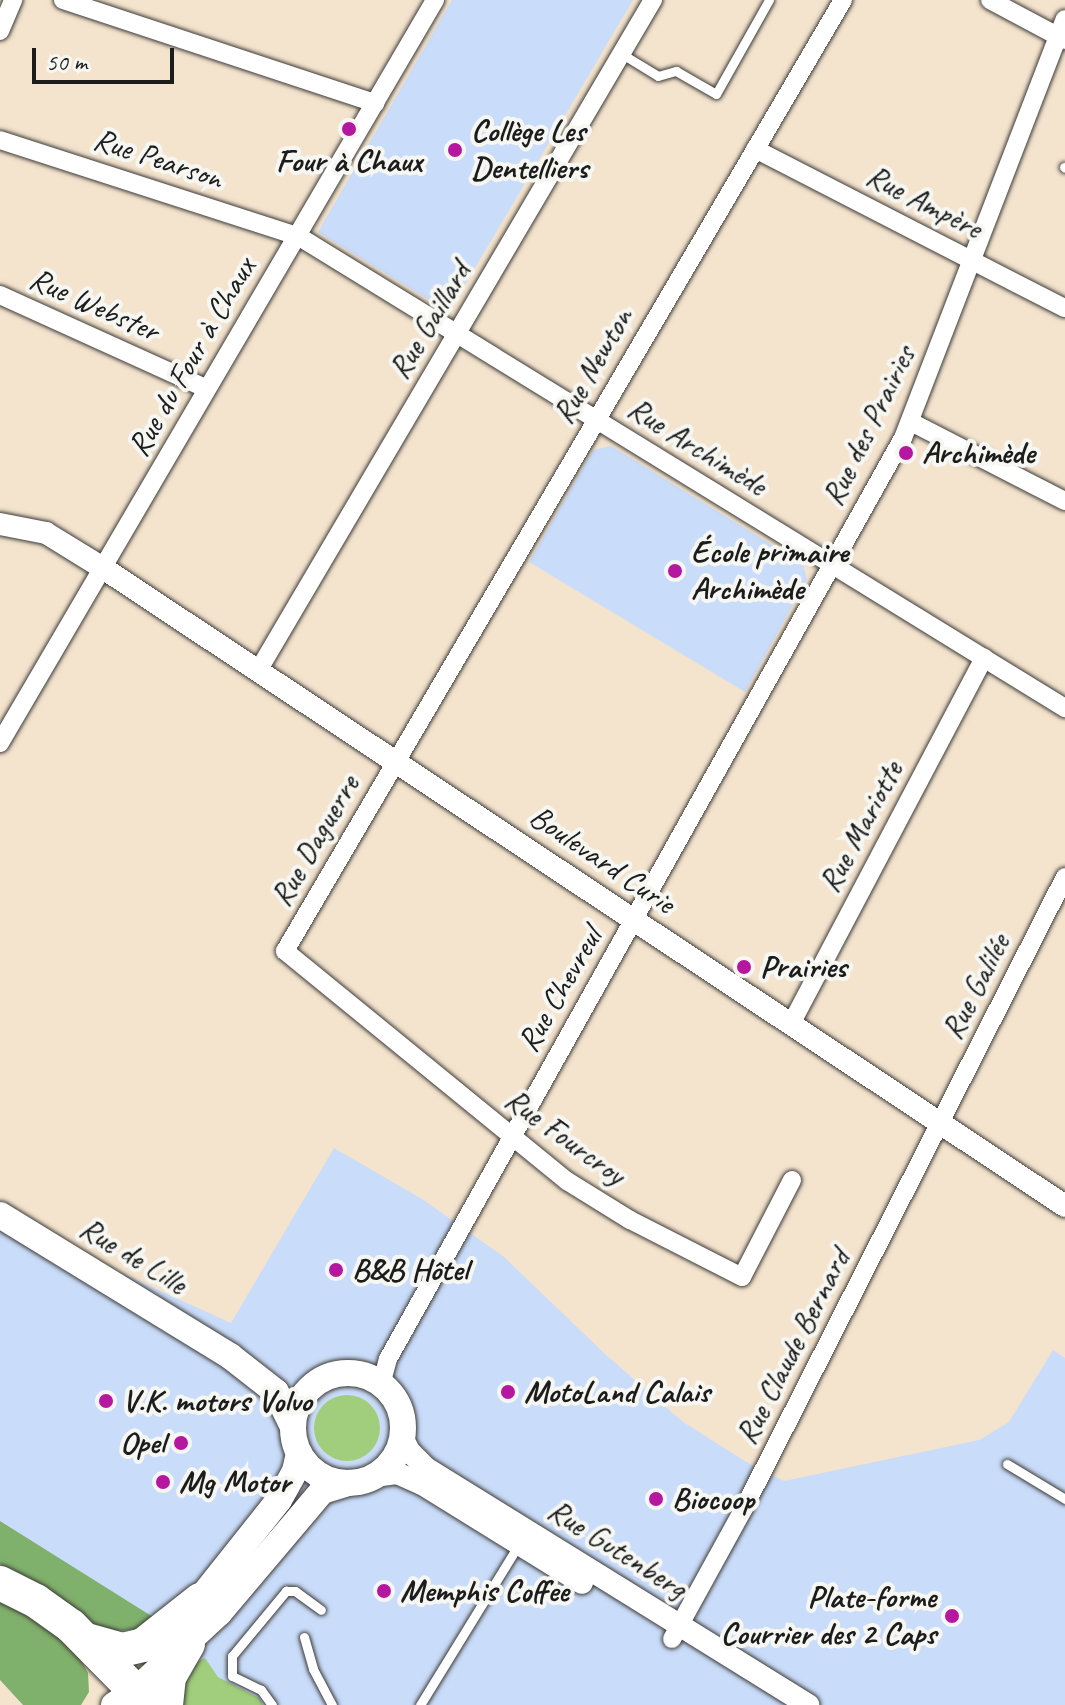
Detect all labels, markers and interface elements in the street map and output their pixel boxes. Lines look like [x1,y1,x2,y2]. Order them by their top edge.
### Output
scale bar [36,32,178,82]
text: 50 m [46,47,87,77]
place label: Collège Les Dentelliers [471,113,588,188]
street label: Rue Pearson [89,120,227,198]
marker: Four à Chaux [340,120,358,138]
marker: Collège Les Dentelliers [446,141,464,159]
place label: Four à Chaux [276,142,422,180]
street label: Rue Ampère [860,157,988,247]
street label: Rue du Four à Chaux [120,251,264,463]
street label: Rue Gaillard [380,255,480,387]
street label: Rue Webster [23,260,165,350]
street label: Rue Newton [544,301,642,431]
street label: Rue des Prairies [814,340,924,512]
street label: Rue Archimède [620,389,774,505]
place label: Archimède [922,434,1034,472]
marker: Archimède [897,444,915,462]
place label: École primaire Archimède [691,534,846,609]
marker: École primaire Archimède [666,562,684,580]
street label: Rue Mariotte [810,755,912,899]
street label: Rue Daguerre [262,768,368,914]
street label: Boulevard Curie [522,798,682,922]
street label: Rue Chevreul [509,921,611,1059]
street label: Rue Galilée [933,928,1019,1046]
place label: Prairies [760,948,847,986]
marker: Prairies [735,958,753,976]
street label: Rue Fourcroy [497,1080,633,1194]
street label: Rue de Lille [73,1209,193,1303]
street label: Rue Claude Bernard [727,1243,859,1451]
place label: B&B Hôtel [352,1251,468,1289]
marker: B&B Hôtel [327,1261,345,1279]
place label: MotoLand Calais [524,1373,709,1411]
place label: V.K. motors Volvo [122,1382,312,1420]
marker: MotoLand Calais [499,1383,517,1401]
marker: V.K. motors Volvo [97,1392,115,1410]
place label: Opel [120,1424,165,1462]
marker: Opel [172,1434,190,1452]
place label: Mg Motor [179,1463,290,1501]
marker: Mg Motor [154,1473,172,1491]
place label: Biocoop [672,1480,754,1518]
marker: Biocoop [647,1490,665,1508]
street label: Rue Gutenberg [541,1491,693,1607]
place label: Memphis Coffee [400,1572,569,1610]
place label: Plate-forme Courrier des 2 Caps [721,1579,936,1654]
marker: Memphis Coffee [375,1582,393,1600]
marker: Plate-forme Courrier des 2 Caps [943,1607,961,1625]

